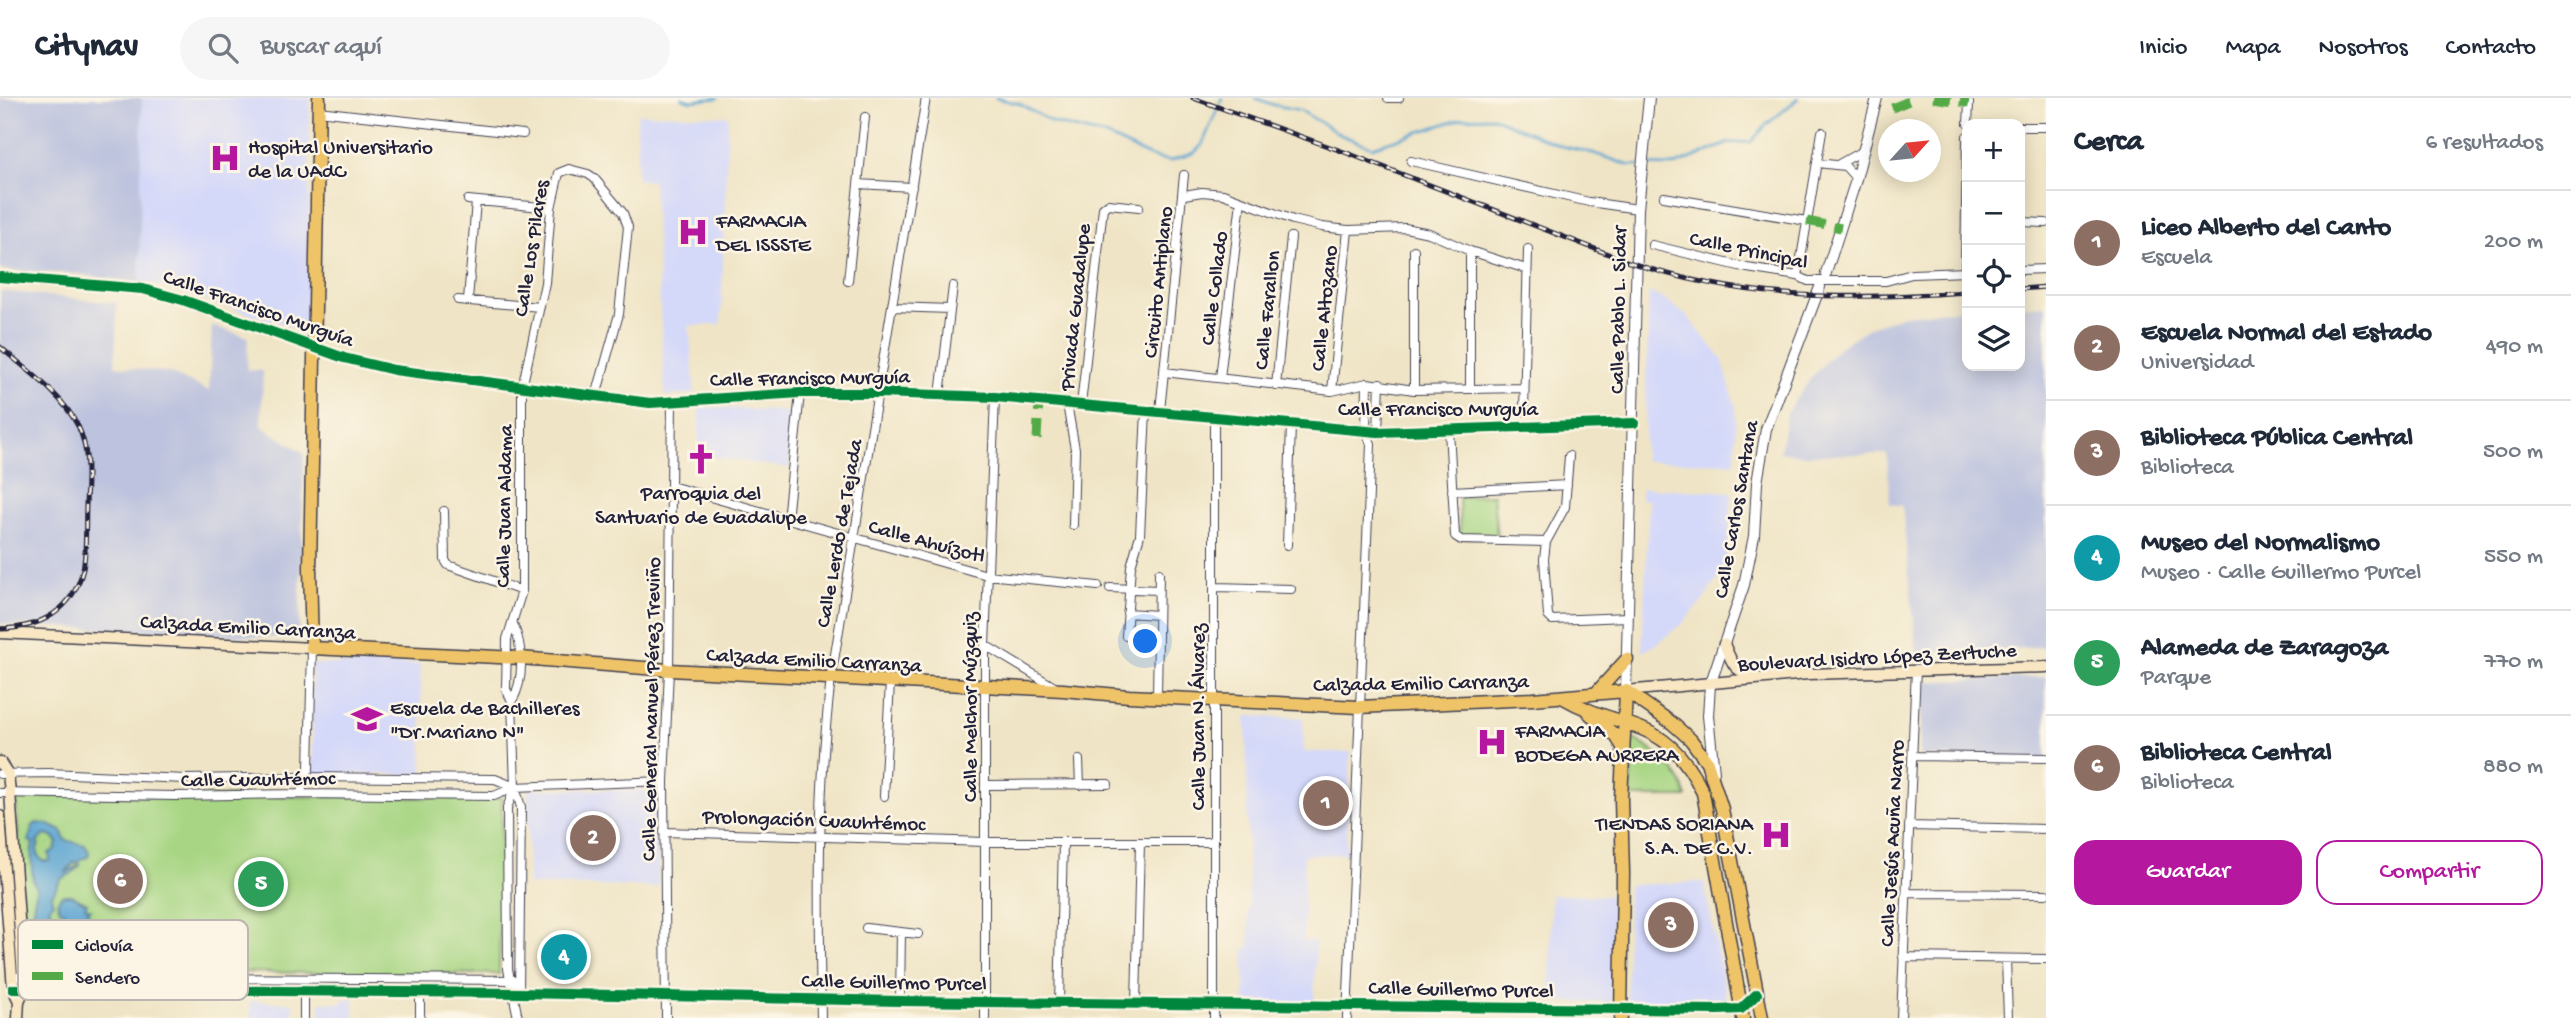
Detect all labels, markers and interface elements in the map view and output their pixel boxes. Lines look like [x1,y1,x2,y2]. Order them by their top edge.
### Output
search box [180,17,670,80]
text: Citynav [35,29,138,67]
icon: search [204,29,242,67]
text: Buscar aquí [260,33,382,64]
text: Inicio [2139,34,2187,63]
text: Mapa [2225,34,2281,63]
text: Nosotros [2319,34,2408,63]
text: Contacto [2446,34,2536,63]
north arrow [1878,119,1941,182]
map controls [1962,119,2025,371]
button: + [1962,119,2025,182]
text: Cerca [2074,126,2143,161]
text: 6 resultados [2426,130,2543,157]
place label: Hospital Universitario de la UAdC [248,137,433,186]
hospital icon: Hospital Universitario de la UAdC [208,141,242,175]
street label: Calle Los Pilares [510,177,557,319]
button: − [1962,182,2025,245]
street label: Circuito Antiplano [1140,205,1181,359]
place label: FARMACIA DEL ISSSTE [714,211,812,260]
text: Liceo Alberto del Canto [2141,214,2391,245]
hospital icon: FARMACIA DEL ISSSTE [676,215,710,249]
street label: Privada Guadalupe [1056,221,1099,393]
street label: Calle Pablo L. Sidar [1607,224,1634,394]
street label: Calle Principal [1687,228,1810,277]
text: 1 [2092,229,2102,256]
text: 200 m [2484,229,2543,256]
street label: Calle Collado [1197,230,1236,347]
street label: Calle Altozano [1307,244,1346,373]
button: locate [1962,245,2025,308]
text: Escuela [2141,245,2212,272]
street label: Calle Farallon [1251,250,1288,371]
street label: Calle Francisco Murguía [159,266,358,355]
button: layers [1962,308,2025,371]
text: Escuela Normal del Estado [2141,319,2432,350]
text: 2 [2091,334,2103,361]
text: 490 m [2486,334,2543,361]
text: Universidad [2141,350,2254,377]
street label: Calle Francisco Murguía [710,366,912,395]
street label: Calle Francisco Murguía [1338,399,1539,424]
street label: Calle Carlos Santana [1711,417,1767,600]
street label: Calle Juan Aldama [493,423,520,588]
text: Biblioteca Pública Central [2141,424,2413,455]
street label: Calle Lerdo de Tejada [813,436,871,630]
text: 3 [2091,439,2103,466]
text: 500 m [2483,439,2543,466]
church icon: Parroquia del Santuario de Guadalupe [684,442,718,476]
text: Biblioteca [2141,455,2234,482]
place label: Parroquia del Santuario de Guadalupe [595,483,808,532]
street label: Calle Ahuízotl [865,516,987,571]
text: Museo del Normalismo [2141,529,2380,560]
text: 4 [2092,544,2102,571]
text: 550 m [2484,544,2543,571]
street label: Calle General Manuel Pérez Treviño [638,557,669,861]
text: Museo · Calle Guillermo Purcel [2141,560,2421,587]
street label: Calzada Emilio Carranza [140,611,357,648]
street label: Calle Melchor Múzquiz [960,611,985,802]
street label: Calle Juan N. Álvarez [1187,623,1213,810]
your location [1128,624,1162,658]
text: Alameda de Zaragoza [2141,634,2388,665]
street label: Boulevard Isidro López Zertuche [1736,640,2018,679]
street label: Calzada Emilio Carranza [706,644,923,681]
text: 5 [2091,649,2103,676]
text: 770 m [2484,649,2543,676]
text: Parque [2141,665,2211,692]
street label: Calzada Emilio Carranza [1313,671,1530,700]
place label: Escuela de Bachilleres "Dr.Mariano N" [390,698,581,747]
school or university icon: Escuela de Bachilleres "Dr.Mariano N" [350,702,384,736]
place label: FARMACIA BODEGA AURRERA [1514,721,1680,770]
hospital icon: FARMACIA BODEGA AURRERA [1475,725,1509,759]
street label: Calle Jesús Acuña Narro [1877,739,1912,947]
text: Biblioteca Central [2141,739,2332,770]
text: 6 [2091,754,2103,781]
text: 880 m [2483,754,2543,781]
street label: Calle Cuauhtémoc [181,768,336,795]
text: Biblioteca [2141,770,2234,797]
pin: 1 [1303,777,1349,829]
street label: Prolongación Cuauhtémoc [701,806,927,839]
pin: 2 [570,812,616,864]
place label: TIENDAS SORIANA S.A. DE C.V. [1594,814,1755,863]
hospital icon: TIENDAS SORIANA S.A. DE C.V. [1759,818,1793,852]
button: Guardar [2074,840,2302,905]
button: Compartir [2316,840,2543,905]
pin: 6 [97,855,143,907]
pin: 5 [238,858,284,910]
pin: 3 [1648,899,1694,951]
legend [18,920,248,1000]
pin: 4 [541,931,587,983]
text: Ciclovía [75,936,134,959]
text: Sendero [75,968,140,991]
street label: Calle Guillermo Purcel [801,970,987,999]
street label: Calle Guillermo Purcel [1368,977,1554,1006]

